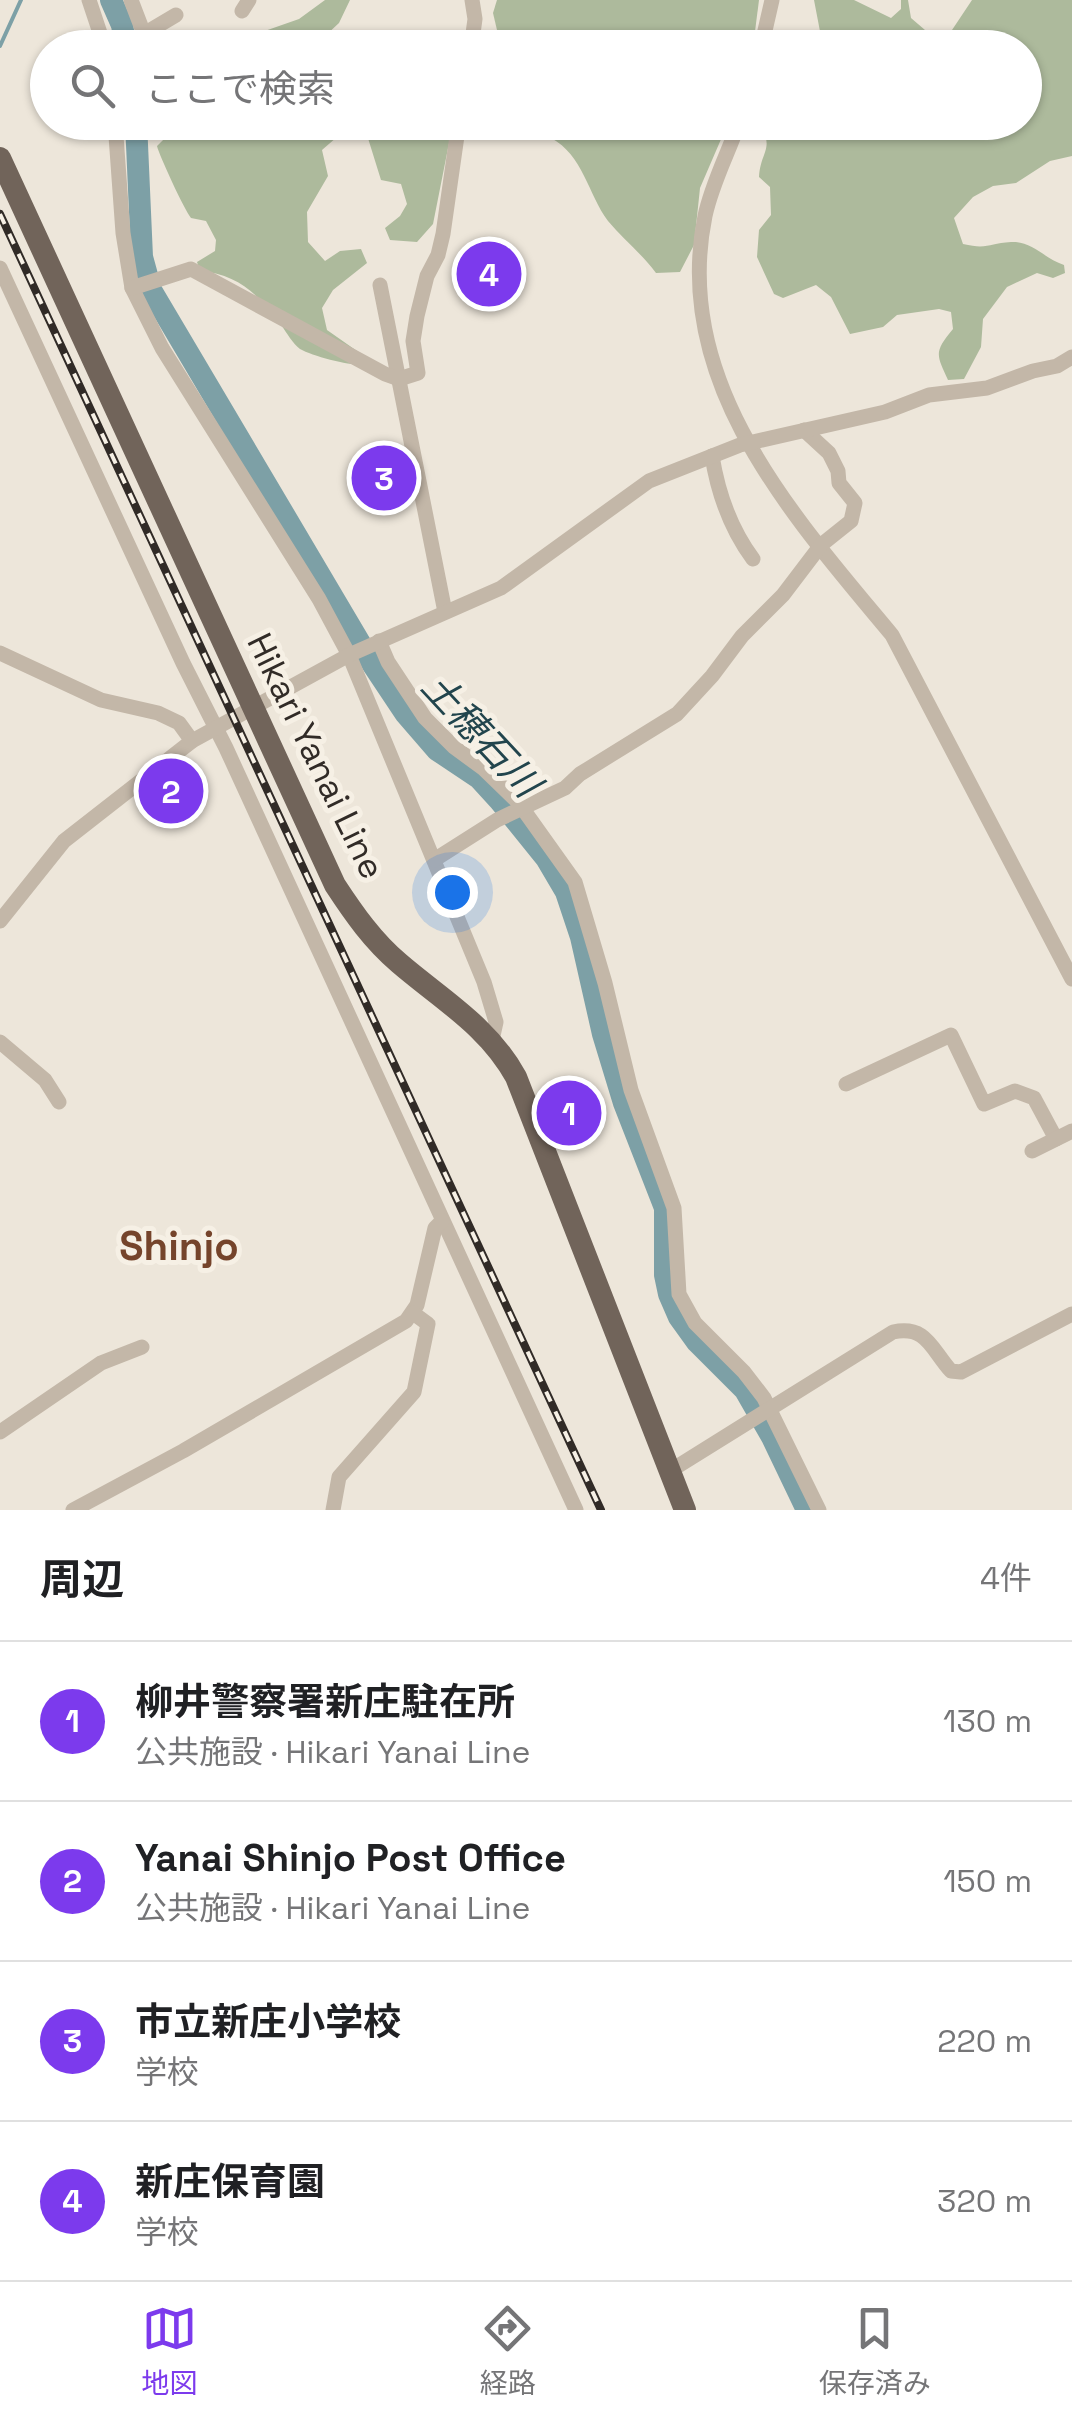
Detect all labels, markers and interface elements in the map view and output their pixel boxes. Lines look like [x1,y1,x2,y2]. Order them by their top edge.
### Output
search box [30,30,1042,140]
icon: search [65,58,120,113]
text: ここで検索 [145,65,335,113]
pin: 4 [456,236,522,312]
pin: 3 [352,440,416,516]
street label: Hikari Yanai Line [237,626,395,886]
water label: 土穂石川 [412,663,553,810]
pin: 2 [138,754,204,828]
your location [427,867,478,918]
pin: 1 [536,1076,602,1150]
district label: Shinjo [119,1221,239,1272]
text: 周辺 [40,1553,124,1606]
text: 4件 [980,1558,1032,1598]
text: 柳井警察署新庄駐在所 [135,1678,515,1726]
text: 1 [65,1701,80,1741]
text: 130 m [943,1701,1032,1741]
text: 公共施設 · Hikari Yanai Line [135,1732,531,1772]
text: Yanai Shinjo Post Office [135,1834,566,1882]
text: 2 [63,1861,82,1901]
text: 150 m [943,1861,1032,1901]
text: 公共施設 · Hikari Yanai Line [135,1888,531,1928]
text: 市立新庄小学校 [135,1998,401,2046]
text: 3 [63,2021,82,2061]
text: 220 m [937,2021,1032,2061]
text: 学校 [135,2052,199,2092]
text: 新庄保育園 [135,2158,325,2206]
text: 4 [62,2181,83,2221]
text: 320 m [937,2181,1032,2221]
text: 学校 [135,2212,199,2252]
tab: 地図 [141,2301,197,2401]
tab: 経路 [480,2301,536,2401]
tab: 保存済み [819,2301,931,2401]

